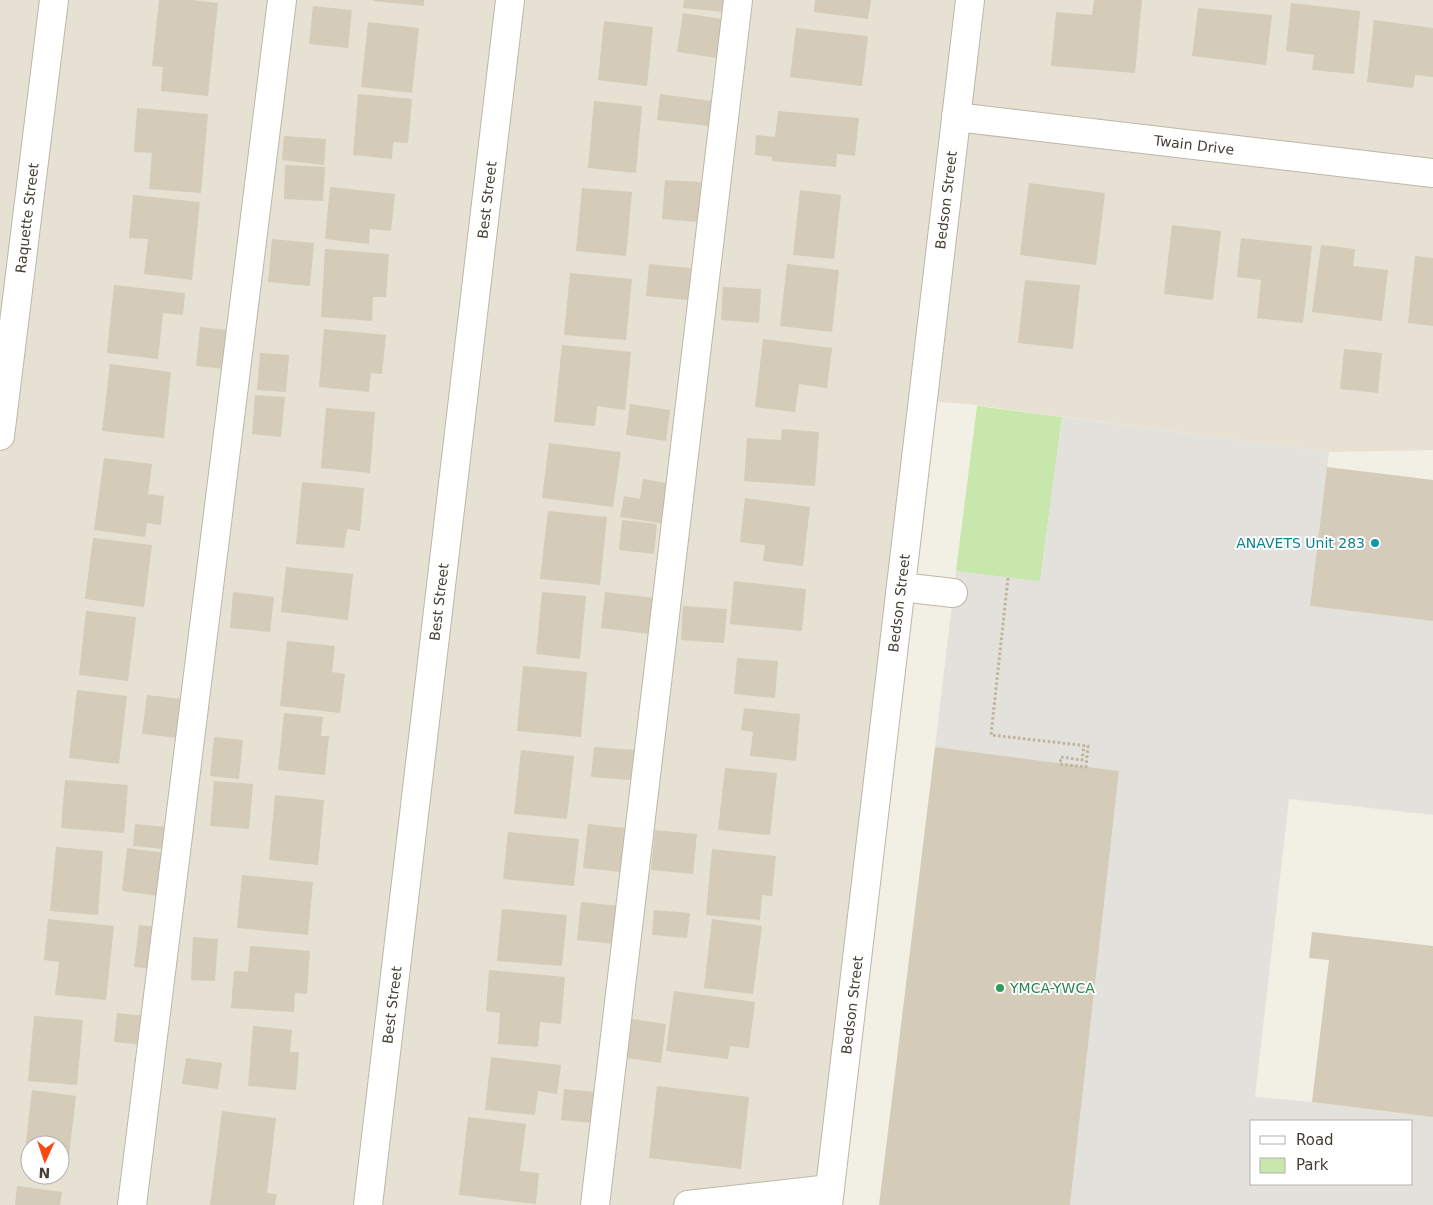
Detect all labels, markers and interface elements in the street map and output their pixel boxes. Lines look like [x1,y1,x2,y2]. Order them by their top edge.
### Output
street label: Twain Drive [1152,132,1235,158]
street label: Bedson Street [932,149,960,250]
street label: Best Street [474,160,500,240]
street label: Raquette Street [12,161,42,274]
place label: ANAVETS Unit 283 [1236,535,1365,551]
marker: ANAVETS Unit 283 [1369,537,1381,549]
street label: Bedson Street [885,552,913,653]
street label: Best Street [426,562,452,642]
street label: Bedson Street [838,954,866,1055]
street label: Best Street [379,965,405,1045]
place label: YMCA-YWCA [1009,980,1095,996]
marker: YMCA-YWCA [994,982,1006,994]
legend [1250,1120,1413,1185]
text: Road [1296,1131,1334,1149]
north arrow [20,1135,70,1185]
text: Park [1296,1156,1329,1174]
text: N [38,1165,51,1181]

